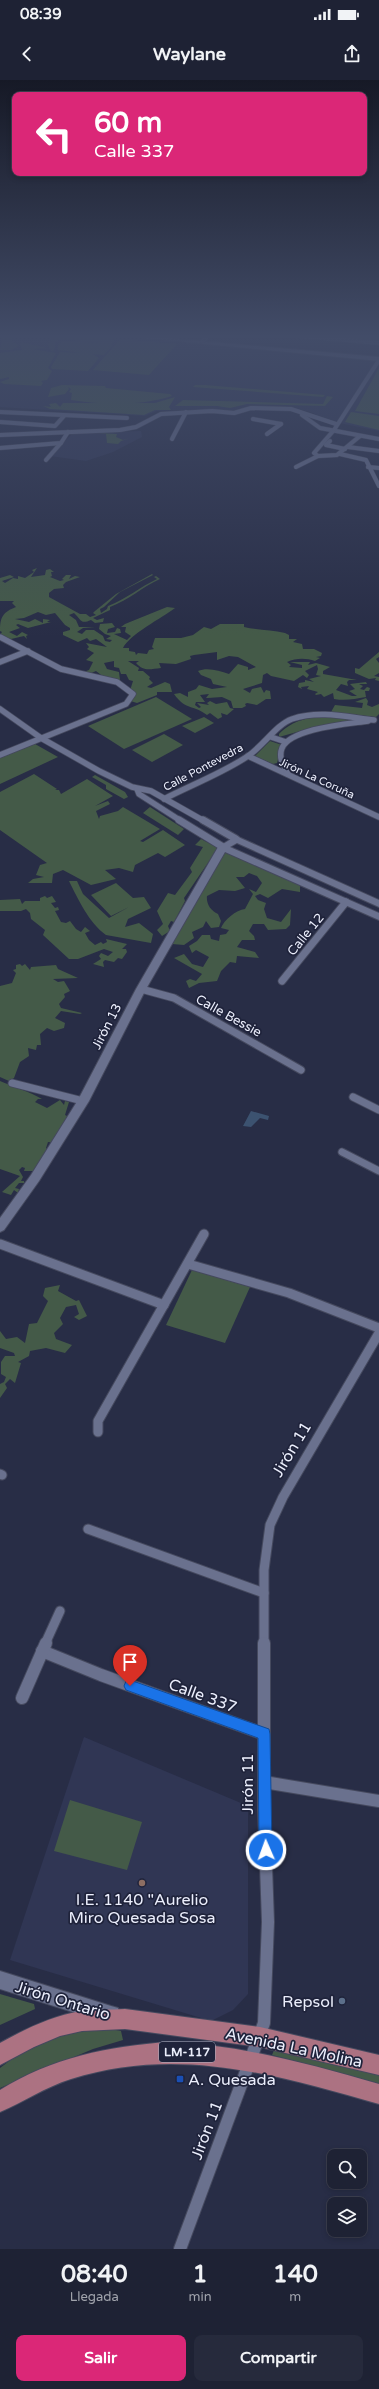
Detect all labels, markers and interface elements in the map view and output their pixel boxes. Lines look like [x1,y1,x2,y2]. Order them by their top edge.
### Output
text: 08:39 [20,5,62,23]
icon: back [16,43,38,65]
text: Waylane [153,43,226,65]
icon: share [341,43,363,65]
text: 60 m [94,106,162,140]
icon: left [28,108,80,160]
text: Calle 337 [94,140,174,162]
street label: Calle Pontevedra [161,741,245,794]
street label: Jirón La Coruña [277,755,356,802]
street label: Calle 12 [284,910,328,959]
street label: Calle Bessie [193,991,264,1041]
street label: Jirón 13 [89,1001,125,1052]
street label: Jirón 11 [268,1418,316,1481]
pin [113,1645,147,1686]
icon: arrive [119,1651,141,1673]
street label: Calle 337 [166,1674,240,1718]
street label: Jirón 11 [238,1753,258,1815]
position arrow [245,1829,287,1871]
marker: I.E. 1140 "Aurelio Miro Quesada Sosa [137,1878,147,1888]
place label: I.E. 1140 "Aurelio Miro Quesada Sosa [69,1890,215,1928]
street label: Jirón Ontario [13,1977,113,2025]
place label: Repsol [282,1992,334,2012]
marker: Repsol [337,1996,347,2006]
street label: Avenida La Molina [223,2024,364,2072]
road number: LM-117 [159,2042,215,2062]
place label: A. Quesada [188,2070,276,2090]
marker: A. Quesada [175,2074,185,2084]
street label: Jirón 11 [187,2098,227,2162]
map controls [327,2149,367,2237]
button: search [327,2149,367,2189]
button: layers [327,2197,367,2237]
text: 08:40 [61,2260,128,2289]
text: 1 [193,2260,208,2289]
text: 140 [273,2260,318,2289]
text: Llegada [70,2289,119,2305]
text: min [189,2289,212,2305]
text: m [289,2289,301,2305]
button: Salir [16,2335,186,2381]
button: Compartir [194,2335,363,2381]

